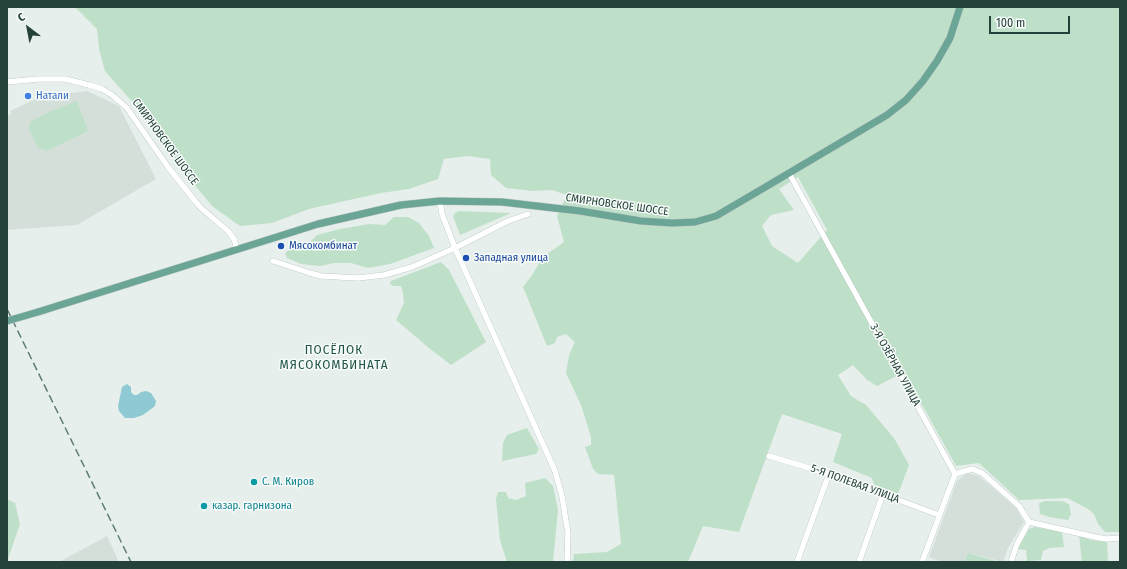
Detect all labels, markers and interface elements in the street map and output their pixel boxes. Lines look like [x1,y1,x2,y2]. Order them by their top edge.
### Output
north arrow [8,8,48,48]
scale bar [991,8,1072,34]
text: С [15,10,27,24]
text: 100 m [996,16,1025,30]
place label: Натали [36,89,69,103]
marker: Натали [23,91,33,101]
street label: СМИРНОВСКОЕ ШОССЕ [129,96,201,188]
street label: СМИРНОВСКОЕ ШОССЕ [565,191,669,219]
place label: Мясокомбинат [289,239,357,253]
marker: Мясокомбинат [276,241,286,251]
place label: Западная улица [474,251,548,265]
marker: Западная улица [461,253,471,263]
street label: 3-Я ОЗЁРНАЯ УЛИЦА [867,322,923,408]
district label: ПОСЁЛОК МЯСОКОМБИНАТА [280,342,388,373]
street label: 5-Я ПОЛЕВАЯ УЛИЦА [809,462,901,506]
place label: С. М. Киров [262,475,314,489]
marker: С. М. Киров [249,477,259,487]
place label: казар. гарнизона [212,499,292,513]
marker: казар. гарнизона [199,501,209,511]

